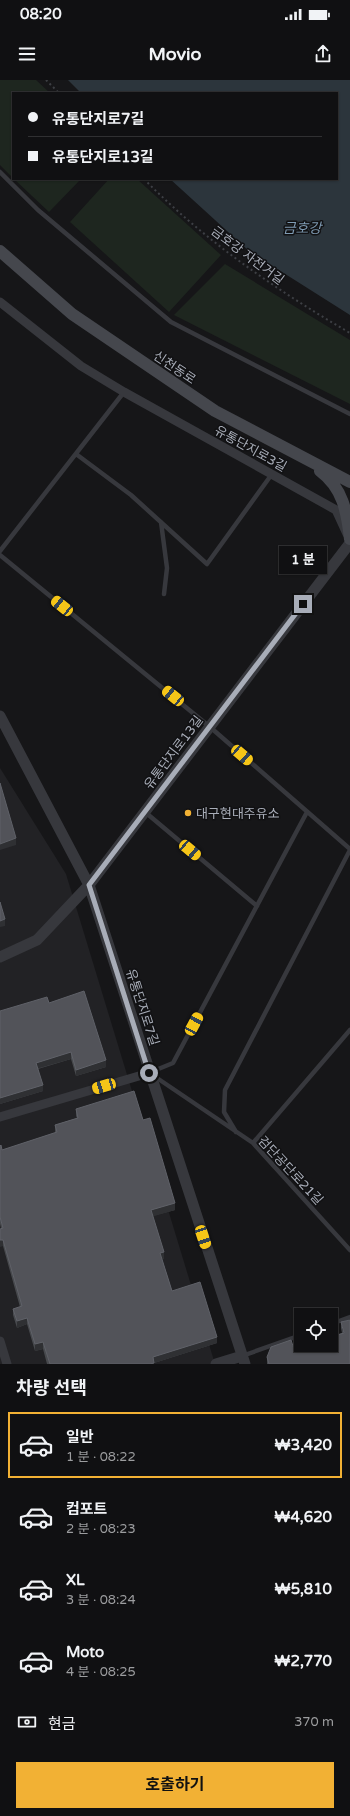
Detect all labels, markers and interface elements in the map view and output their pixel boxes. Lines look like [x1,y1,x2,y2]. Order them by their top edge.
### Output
text: 08:20 [20,5,62,23]
icon: menu [16,43,38,65]
text: Movio [149,43,201,65]
icon: share [312,43,334,65]
text: 유통단지로7길 [52,110,144,128]
text: 유통단지로13길 [52,148,154,166]
water label: 금호강 [283,220,323,237]
street label: 금호강 자전거길 [208,223,287,288]
street label: 신천동로 [150,348,199,388]
street label: 유통단지로3길 [212,423,289,475]
callout: 1 분 [279,546,327,574]
text: 1 분 [291,552,315,568]
car [49,594,75,618]
route end [294,595,312,613]
car [160,684,186,708]
street label: 유통단지로13길 [141,713,207,793]
car [229,743,255,767]
place label: 대구현대주유소 [196,806,280,822]
marker: 대구현대주유소 [183,808,193,818]
car [177,838,203,862]
street label: 유통단지로7길 [122,967,162,1048]
car [183,1011,205,1037]
route start [140,1064,158,1082]
car [91,1077,117,1095]
street label: 검단공단로21길 [254,1133,326,1208]
car [194,1224,212,1250]
map controls [294,1308,338,1352]
button: locate [294,1308,338,1352]
text: 차량 선택 [16,1377,87,1399]
icon: car [18,1427,54,1463]
text: 일반 [66,1428,94,1446]
text: ₩3,420 [275,1436,332,1454]
text: 1 분 · 08:22 [66,1449,136,1465]
icon: car [18,1499,54,1535]
text: 컴포트 [66,1500,107,1518]
text: ₩4,620 [274,1508,332,1526]
text: 2 분 · 08:23 [66,1521,136,1537]
icon: car [18,1571,54,1607]
text: XL [66,1571,85,1589]
text: ₩5,810 [274,1580,332,1598]
text: 3 분 · 08:24 [66,1592,136,1608]
icon: car [18,1643,54,1679]
text: Moto [66,1643,104,1661]
text: ₩2,770 [274,1652,332,1670]
text: 4 분 · 08:25 [66,1664,136,1680]
icon: cash [16,1711,38,1733]
text: 370 m [294,1714,334,1730]
text: 현금 [48,1715,76,1733]
button: 호출하기 [16,1762,334,1808]

